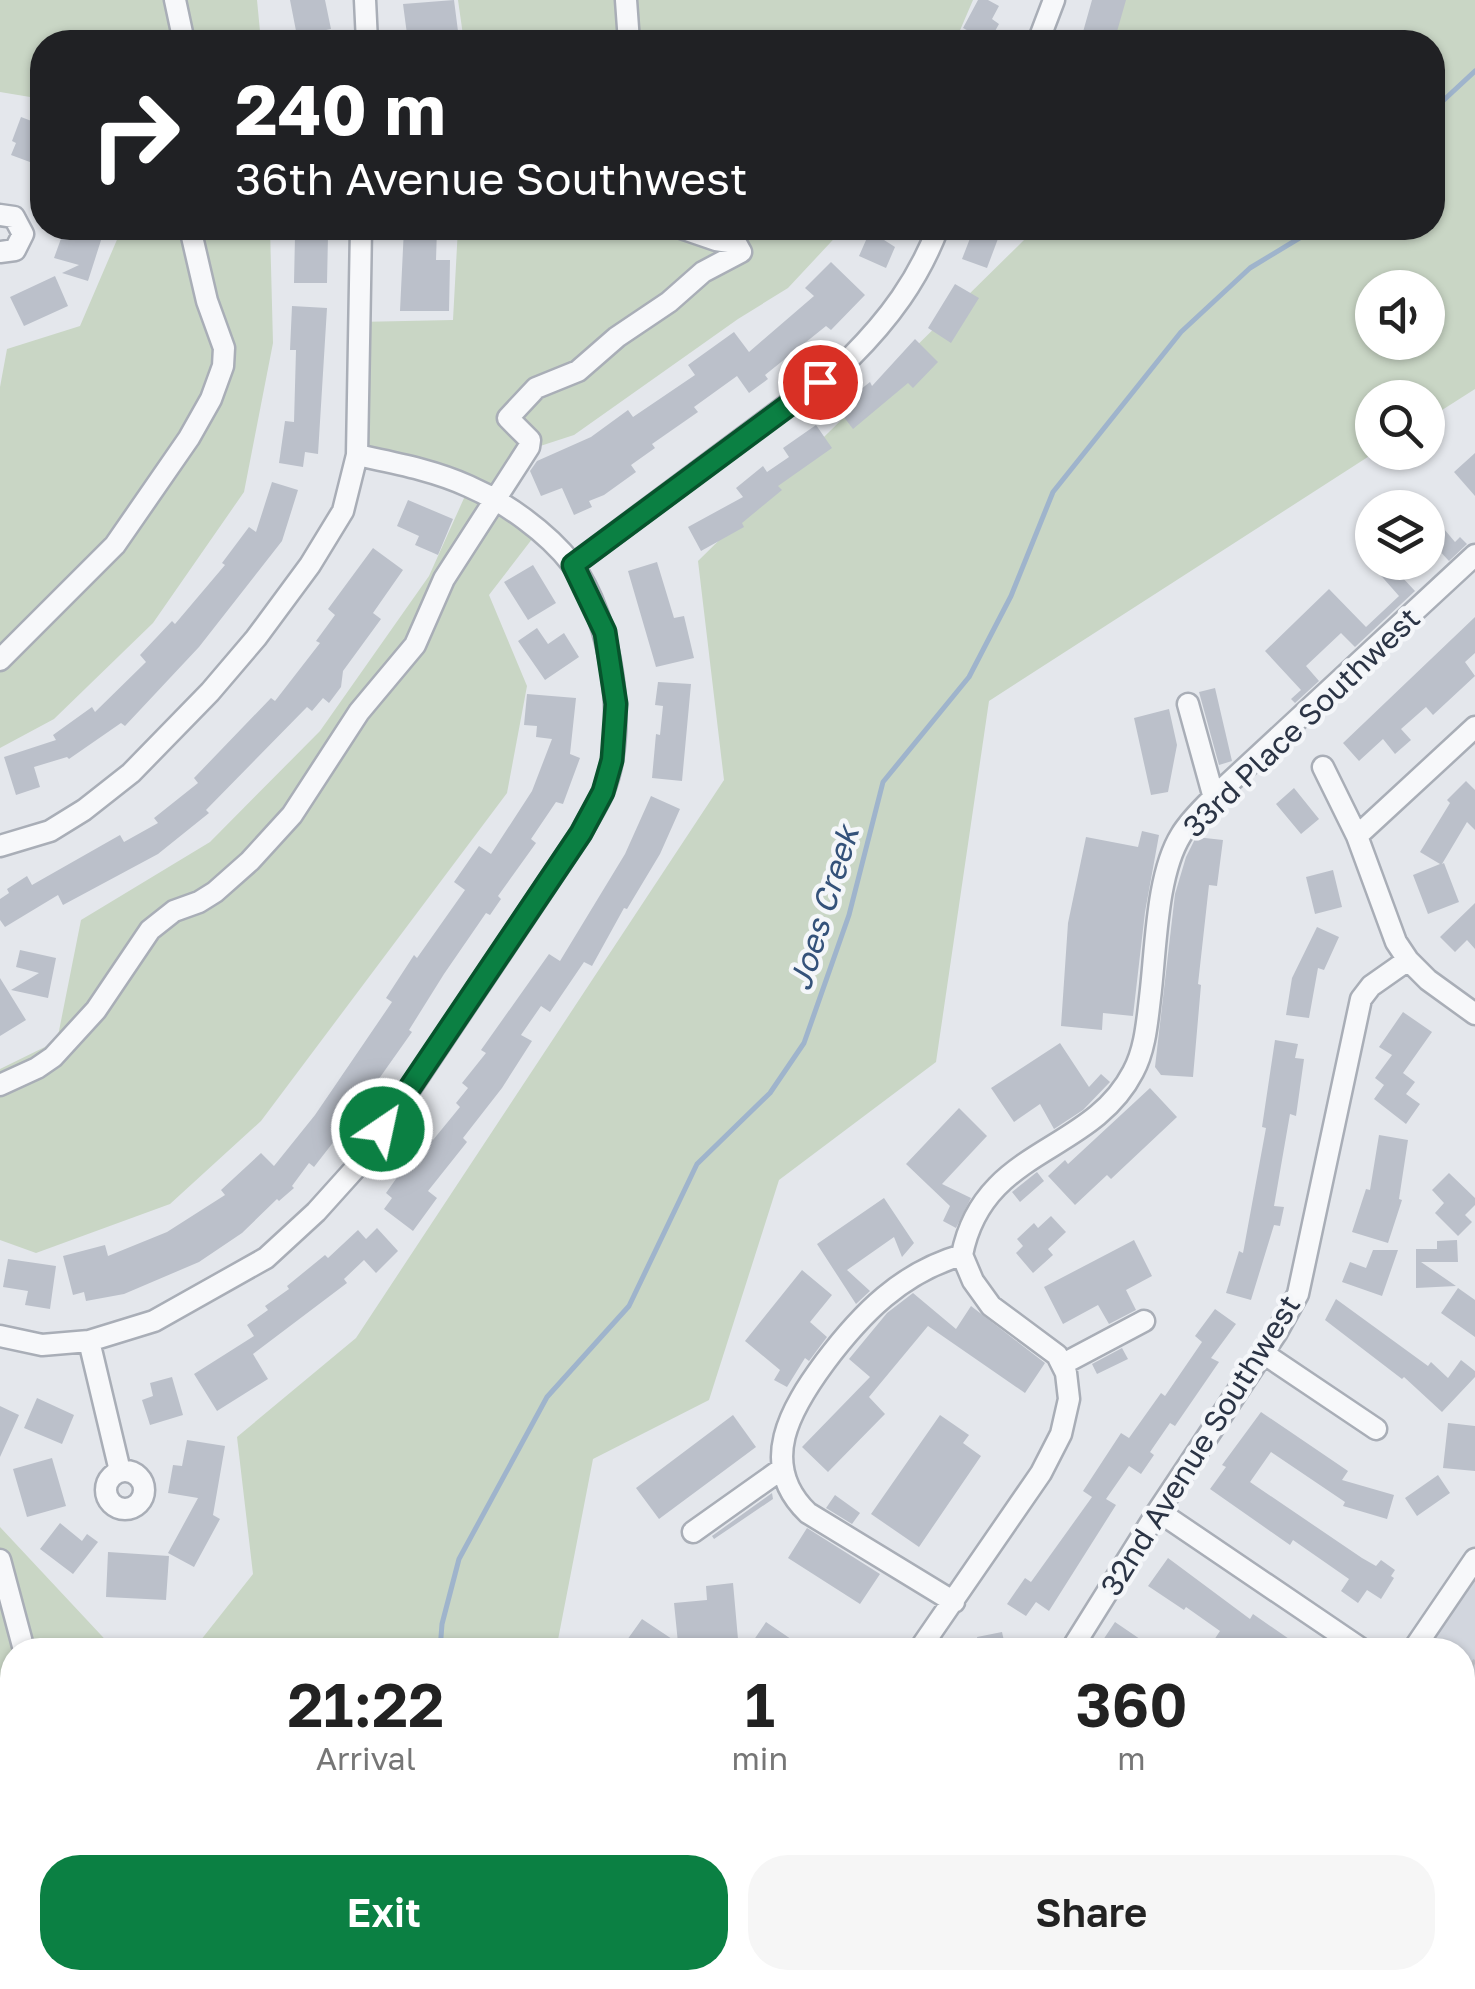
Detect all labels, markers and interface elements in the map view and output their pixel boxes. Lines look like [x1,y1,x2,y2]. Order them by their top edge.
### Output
text: 240 m [235,66,446,150]
icon: right [70,70,200,200]
text: 36th Avenue Southwest [235,151,748,205]
map controls [1355,270,1445,580]
button: sound [1355,270,1445,360]
pin [778,340,863,425]
icon: arrive [793,355,848,410]
button: search [1355,380,1445,470]
button: layers [1355,490,1445,580]
street label: 33rd Place Southwest [1175,600,1427,844]
water label: Joes Creek [780,819,867,995]
position arrow [330,1077,434,1181]
street label: 32nd Avenue Southwest [1093,1288,1307,1602]
text: 21:22 [287,1668,444,1740]
text: 1 [745,1668,775,1740]
text: 360 [1076,1668,1188,1740]
text: Arrival [316,1739,416,1777]
text: min [732,1739,788,1777]
text: m [1117,1739,1146,1777]
button: Exit [40,1855,728,1970]
button: Share [748,1855,1435,1970]

